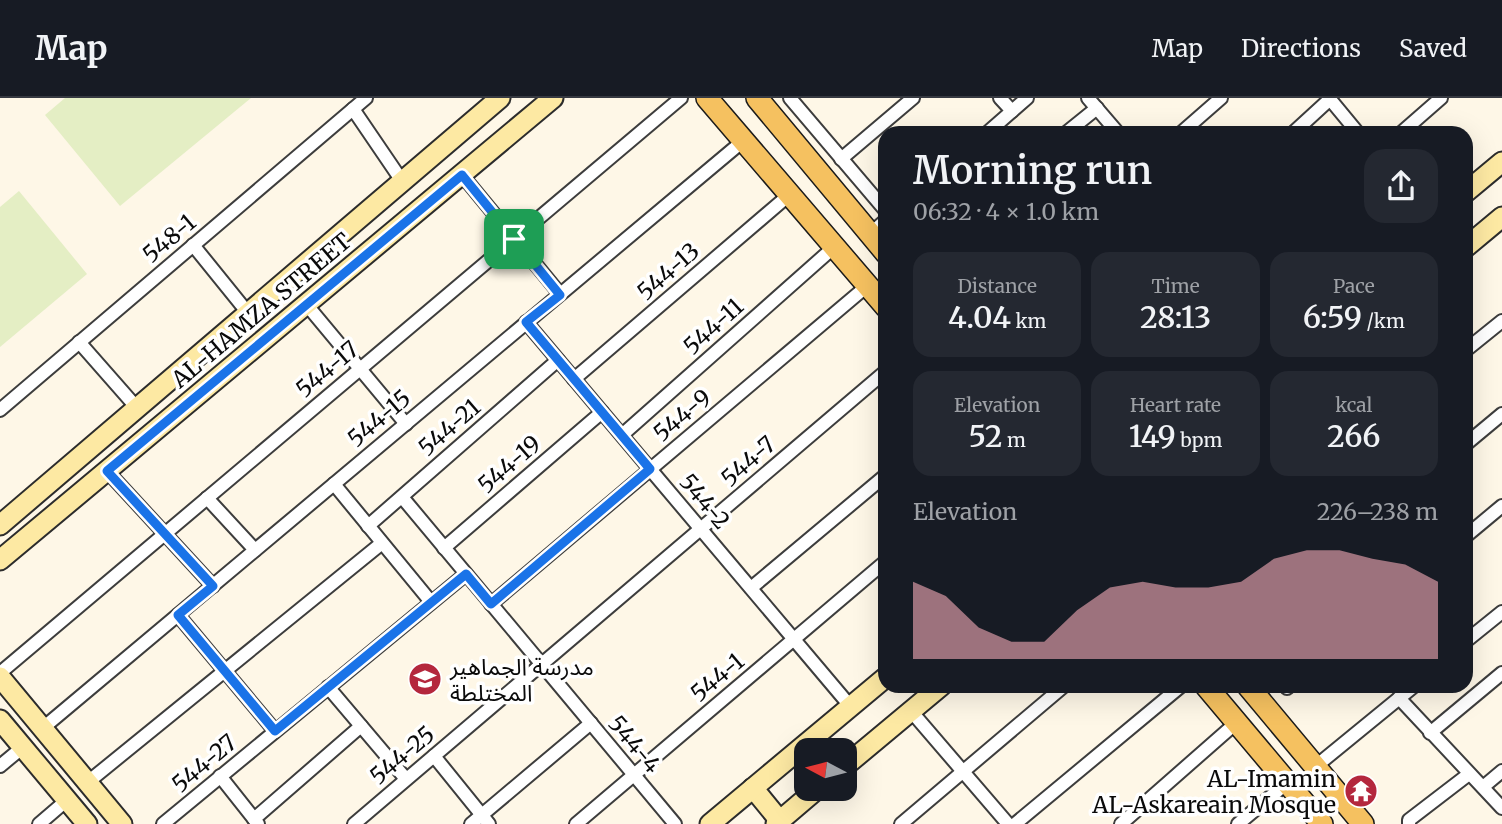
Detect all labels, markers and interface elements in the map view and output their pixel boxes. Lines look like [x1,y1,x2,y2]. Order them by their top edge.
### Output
text: Map [35,28,108,69]
text: Map [1152,33,1203,64]
text: Directions [1241,33,1361,64]
text: Saved [1399,33,1467,64]
text: Morning run [913,147,1152,194]
button: share [1364,149,1438,223]
text: 06:32 · 4 × 1.0 km [913,197,1099,226]
street label: 548-1 [137,207,201,269]
pin [484,209,544,269]
icon: arrive [495,220,533,258]
street label: AL-HAMZA STREET [164,226,357,394]
street label: 544-13 [631,236,705,306]
text: Distance [957,274,1037,298]
text: Time [1151,274,1200,298]
text: Pace [1333,274,1375,298]
street label: 544-11 [677,292,749,360]
text: 4.04 [948,298,1011,336]
text: 28:13 [1140,298,1211,336]
text: 6:59 [1303,298,1362,336]
text: km [1011,309,1046,333]
text: /km [1362,309,1405,333]
street label: 544-17 [290,335,364,403]
street label: 544-15 [341,383,417,453]
street label: 544-9 [647,383,717,447]
street label: 544-21 [412,392,486,462]
text: Elevation [954,393,1040,417]
text: Heart rate [1130,393,1221,417]
text: kcal [1335,393,1373,417]
text: 52 [968,417,1003,455]
text: 149 [1129,417,1176,455]
text: 266 [1327,417,1381,455]
text: m [1003,428,1026,452]
text: bpm [1176,428,1222,452]
street label: 544-19 [472,429,546,499]
street label: 544-7 [715,430,781,492]
street label: 544-2 [674,468,736,534]
text: Elevation [913,497,1017,526]
text: 226–238 m [1317,497,1438,526]
street label: 544-1 [684,646,750,708]
place label: مدرسة الجماهير المختلطة [449,652,594,707]
school or university icon: مدرسة الجماهير المختلطة [406,660,444,698]
street label: 544-4 [603,709,667,779]
street label: 544-25 [364,720,440,790]
street label: 544-27 [166,728,242,798]
north arrow [794,738,858,802]
map controls [794,738,857,801]
place label: AL-Imamin AL-Askareain Mosque [1091,764,1336,819]
temple icon: AL-Imamin AL-Askareain Mosque [1342,772,1380,810]

